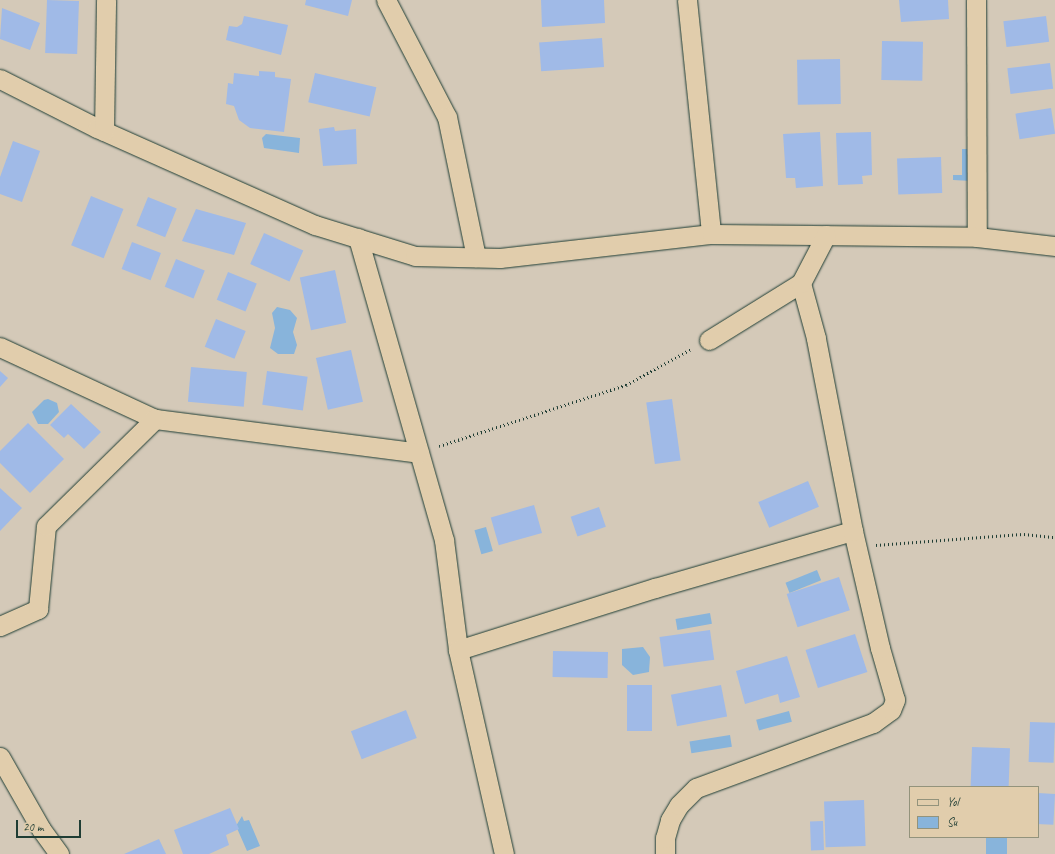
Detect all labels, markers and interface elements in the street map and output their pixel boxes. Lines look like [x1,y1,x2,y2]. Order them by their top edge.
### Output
legend [909,786,1039,838]
text: Yol [947,794,959,810]
scale bar [18,812,83,838]
text: Su [947,814,957,830]
text: 20 m [23,819,43,835]

